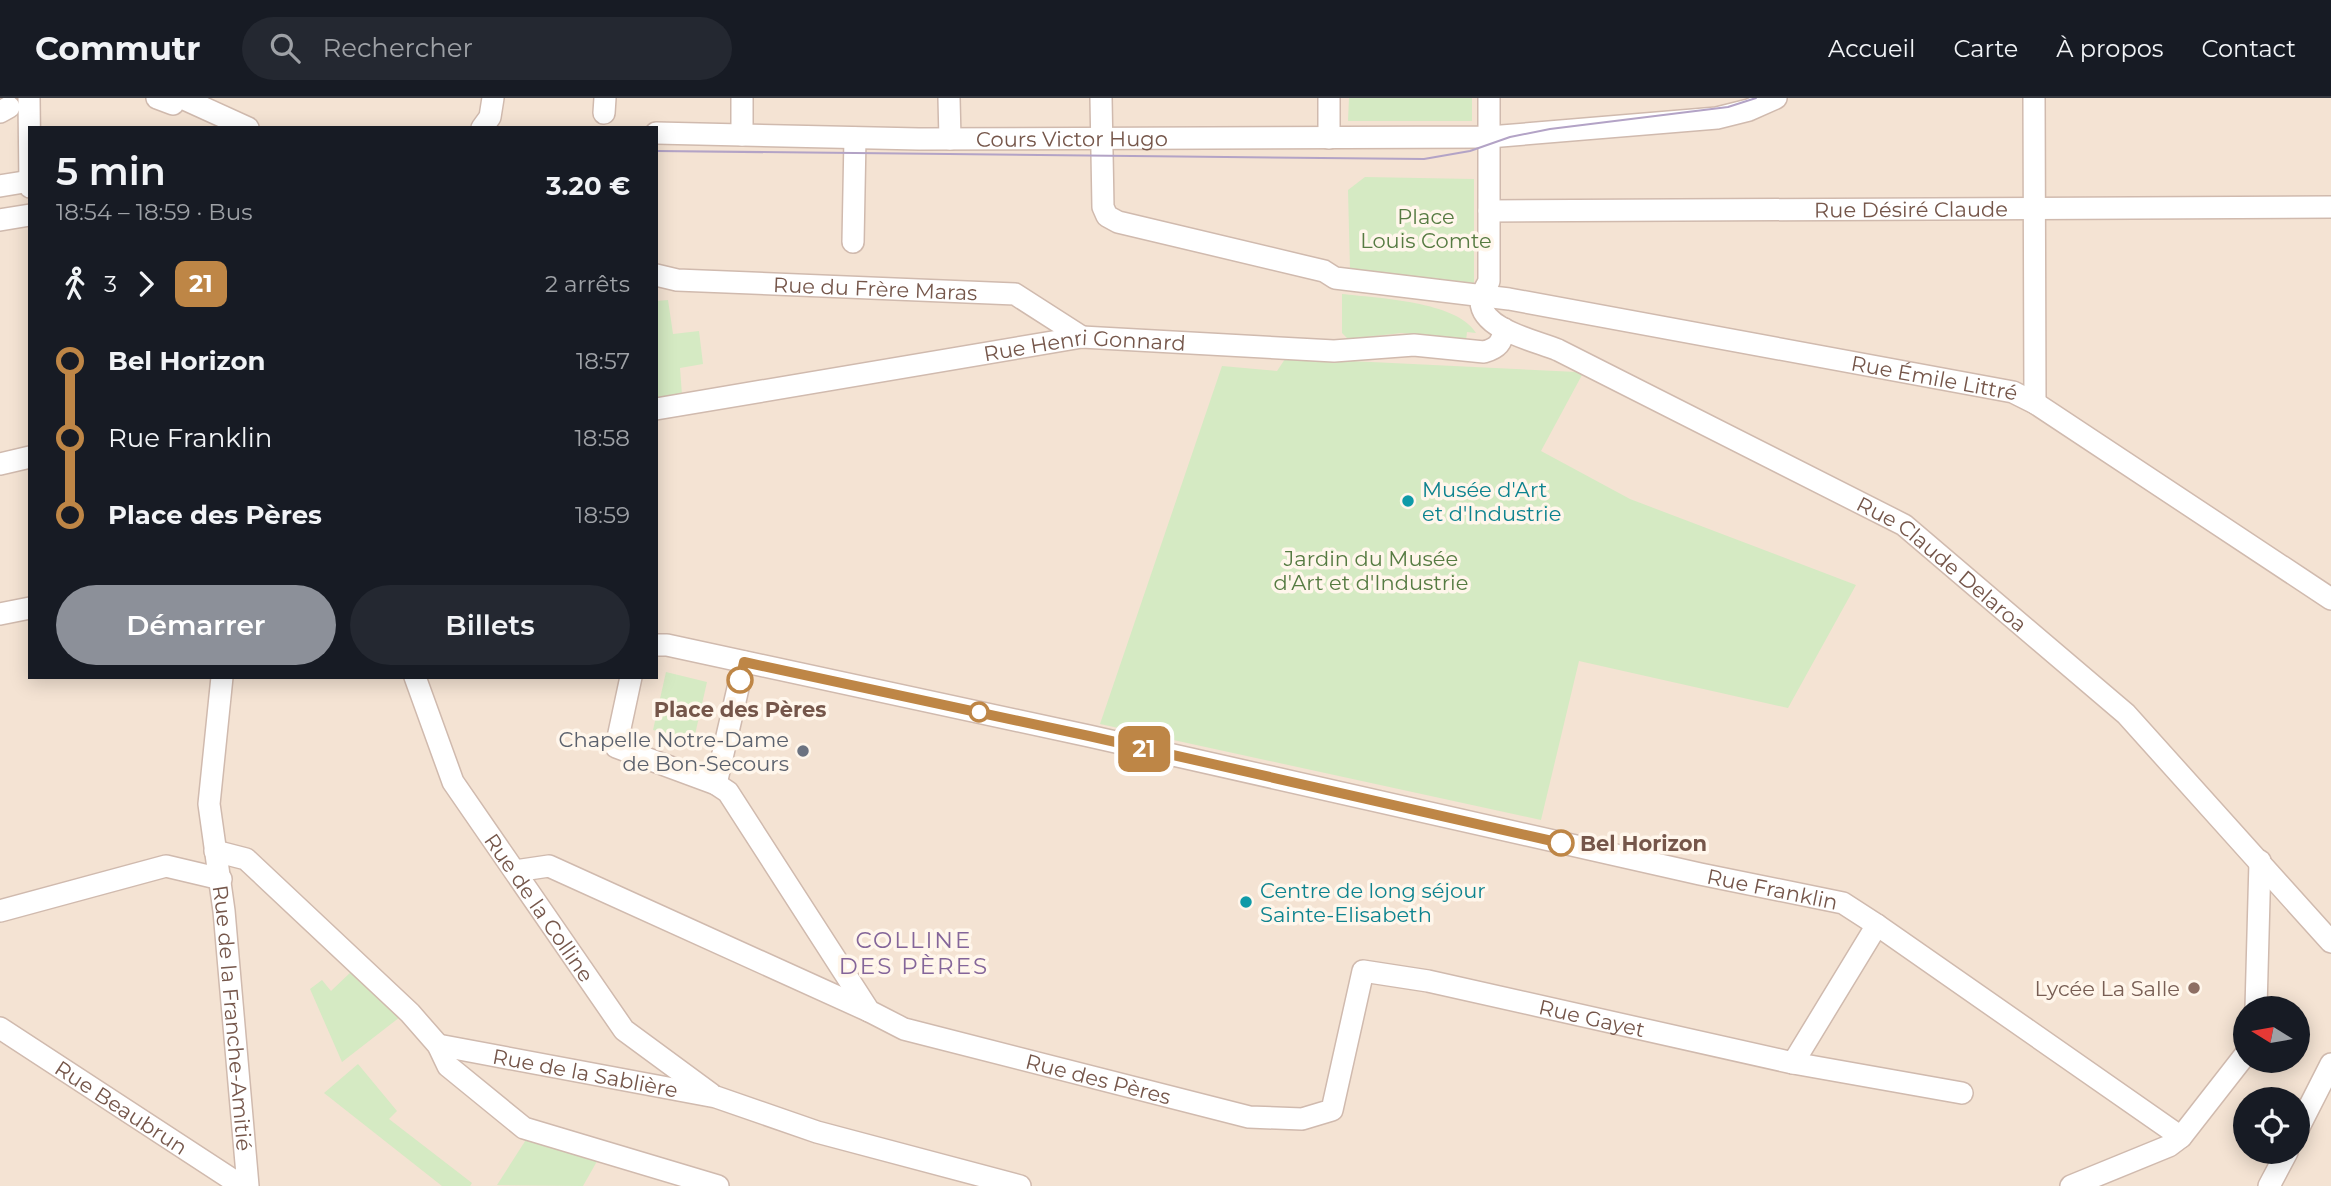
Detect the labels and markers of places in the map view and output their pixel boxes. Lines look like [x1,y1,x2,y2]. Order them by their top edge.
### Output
place label: Musée d'Art et d'Industrie [1422,477,1561,526]
marker: Musée d'Art et d'Industrie [1400,493,1416,509]
marker: Place des Pères [727,667,753,693]
place label: Place des Pères [654,697,826,722]
unlabelled marker [969,702,989,722]
place label: Chapelle Notre-Dame de Bon-Secours [559,727,789,776]
marker: Chapelle Notre-Dame de Bon-Secours [795,743,811,759]
marker: Bel Horizon [1548,830,1574,856]
place label: Bel Horizon [1580,831,1707,856]
place label: Centre de long séjour Sainte-Elisabeth [1260,878,1486,927]
marker: Centre de long séjour Sainte-Elisabeth [1238,894,1254,910]
place label: Lycée La Salle [2035,976,2180,1001]
marker: Lycée La Salle [2186,980,2202,996]

